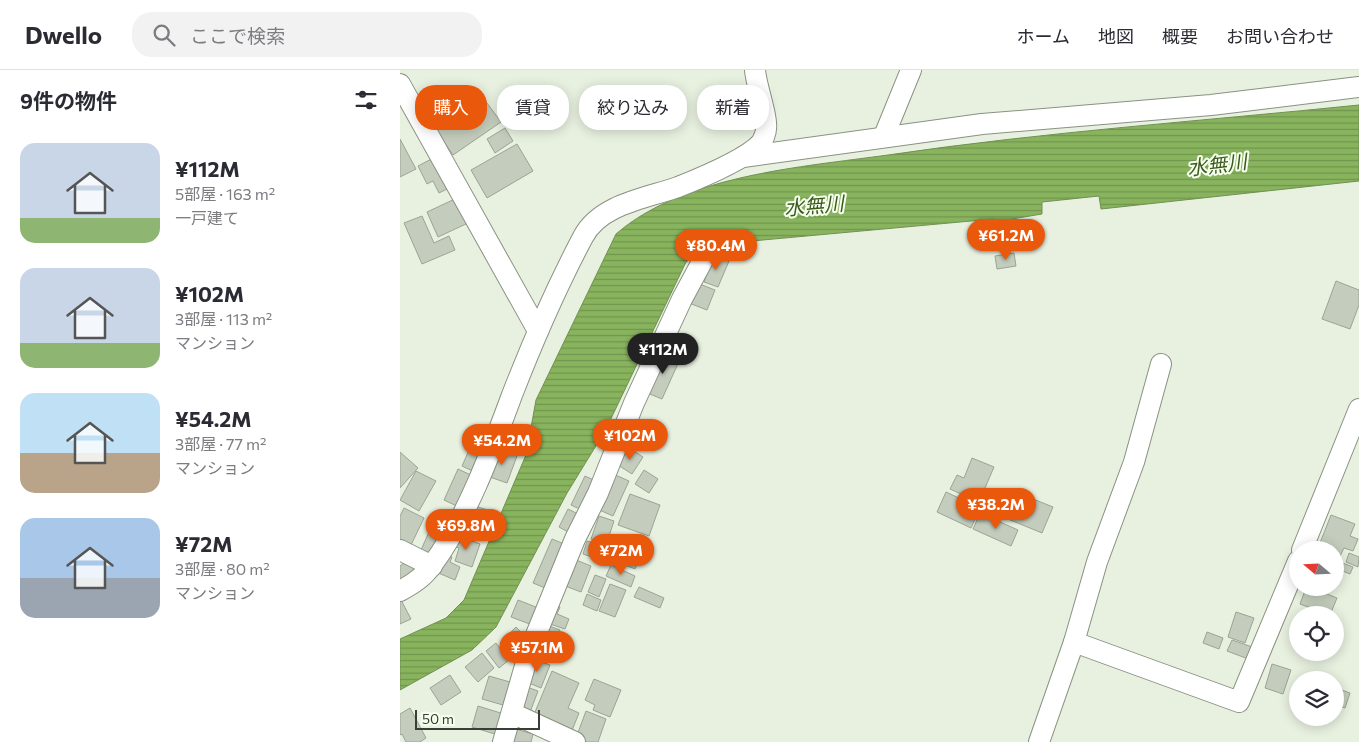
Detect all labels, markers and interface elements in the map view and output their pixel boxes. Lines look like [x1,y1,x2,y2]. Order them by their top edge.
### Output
search box [132,12,482,57]
text: Dwello [25,20,102,49]
icon: search [150,21,178,49]
text: ここで検索 [190,24,285,47]
text: ホーム [1017,25,1070,47]
text: 地図 [1098,25,1134,47]
text: 概要 [1162,25,1198,47]
text: お問い合わせ [1226,25,1334,47]
chip: 購入 [415,85,487,130]
chip: 賃貸 [497,85,569,130]
chip: 絞り込み [579,85,687,130]
chip: 新着 [697,85,769,130]
icon: filters [352,86,380,114]
text: 9件の物件 [20,88,117,113]
water label: 水無川 [1186,148,1250,180]
text: ¥112M [175,156,240,181]
icon: home [60,163,120,223]
text: 5部屋 · 163 m² [175,184,275,203]
water label: 水無川 [783,190,847,220]
text: 一戸建て [175,208,239,227]
pin: ¥61.2M [965,218,1047,261]
text: ¥61.2M [978,225,1034,244]
pin: ¥80.4M [675,228,757,271]
text: ¥80.4M [686,235,746,254]
text: ¥102M [175,281,244,306]
icon: home [60,288,120,348]
text: 3部屋 · 113 m² [175,309,272,328]
pin: ¥112M [628,332,698,375]
text: マンション [175,333,255,352]
text: ¥112M [638,339,688,358]
text: ¥54.2M [175,406,251,431]
icon: home [60,413,120,473]
pin: ¥102M [595,418,665,461]
pin: ¥54.2M [461,424,543,466]
text: ¥102M [604,425,656,444]
text: ¥54.2M [473,430,531,449]
text: 3部屋 · 77 m² [175,434,266,453]
text: マンション [175,458,255,477]
pin: ¥38.2M [955,488,1037,530]
text: ¥38.2M [967,494,1025,513]
pin: ¥69.8M [425,508,507,551]
text: ¥69.8M [437,515,495,534]
text: ¥72M [175,531,232,556]
pin: ¥72M [591,534,651,576]
icon: home [60,538,120,598]
text: ¥72M [599,540,643,559]
north arrow [1289,541,1344,596]
map controls [1289,541,1344,726]
text: 3部屋 · 80 m² [175,559,270,578]
text: マンション [175,583,255,602]
button: locate [1289,606,1344,661]
pin: ¥57.1M [496,630,578,673]
text: ¥57.1M [511,637,563,656]
button: layers [1289,671,1344,726]
scale bar [415,707,540,730]
text: 50 m [422,710,454,727]

